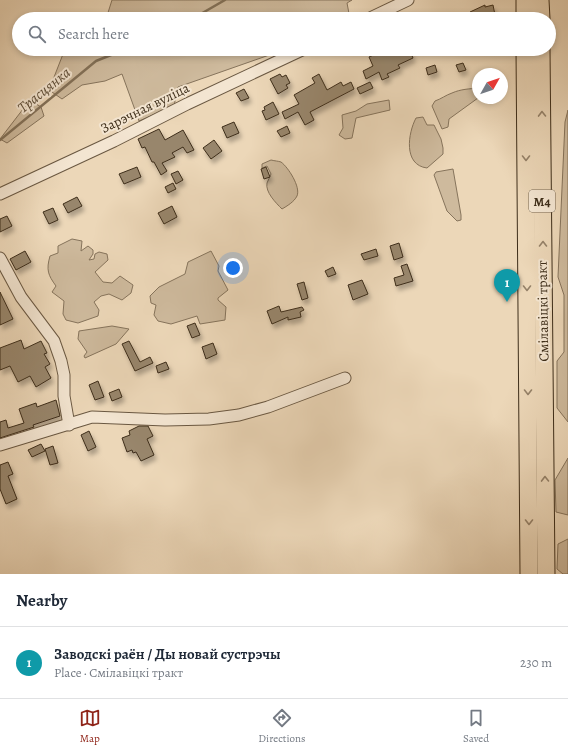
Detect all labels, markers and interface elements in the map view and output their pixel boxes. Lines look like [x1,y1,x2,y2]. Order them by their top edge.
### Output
search box [12,12,556,56]
icon: search [26,23,48,45]
text: Search here [58,24,129,44]
water label: Трасцянка [13,63,75,117]
north arrow [472,68,508,104]
street label: Зарэчная вуліца [97,78,193,138]
one-way arrow [537,111,546,117]
one-way arrow [522,155,530,161]
road number: М4 [529,190,555,212]
one-way arrow [539,241,547,247]
your location [223,258,243,278]
street label: Смілавіцкі тракт [533,260,553,362]
pin: 1 [494,269,520,302]
one-way arrow [523,285,531,291]
one-way arrow [524,389,532,395]
one-way arrow [541,476,549,482]
one-way arrow [525,519,533,525]
text: Nearby [16,589,67,612]
text: Заводскі раён / Ды новай сустрэчы [54,644,281,664]
text: 1 [27,654,31,671]
text: 230 m [520,654,552,671]
text: Place · Смілавіцкі тракт [54,664,183,681]
tab: Map [79,707,101,746]
tab: Directions [258,707,306,746]
tab: Saved [463,707,489,746]

